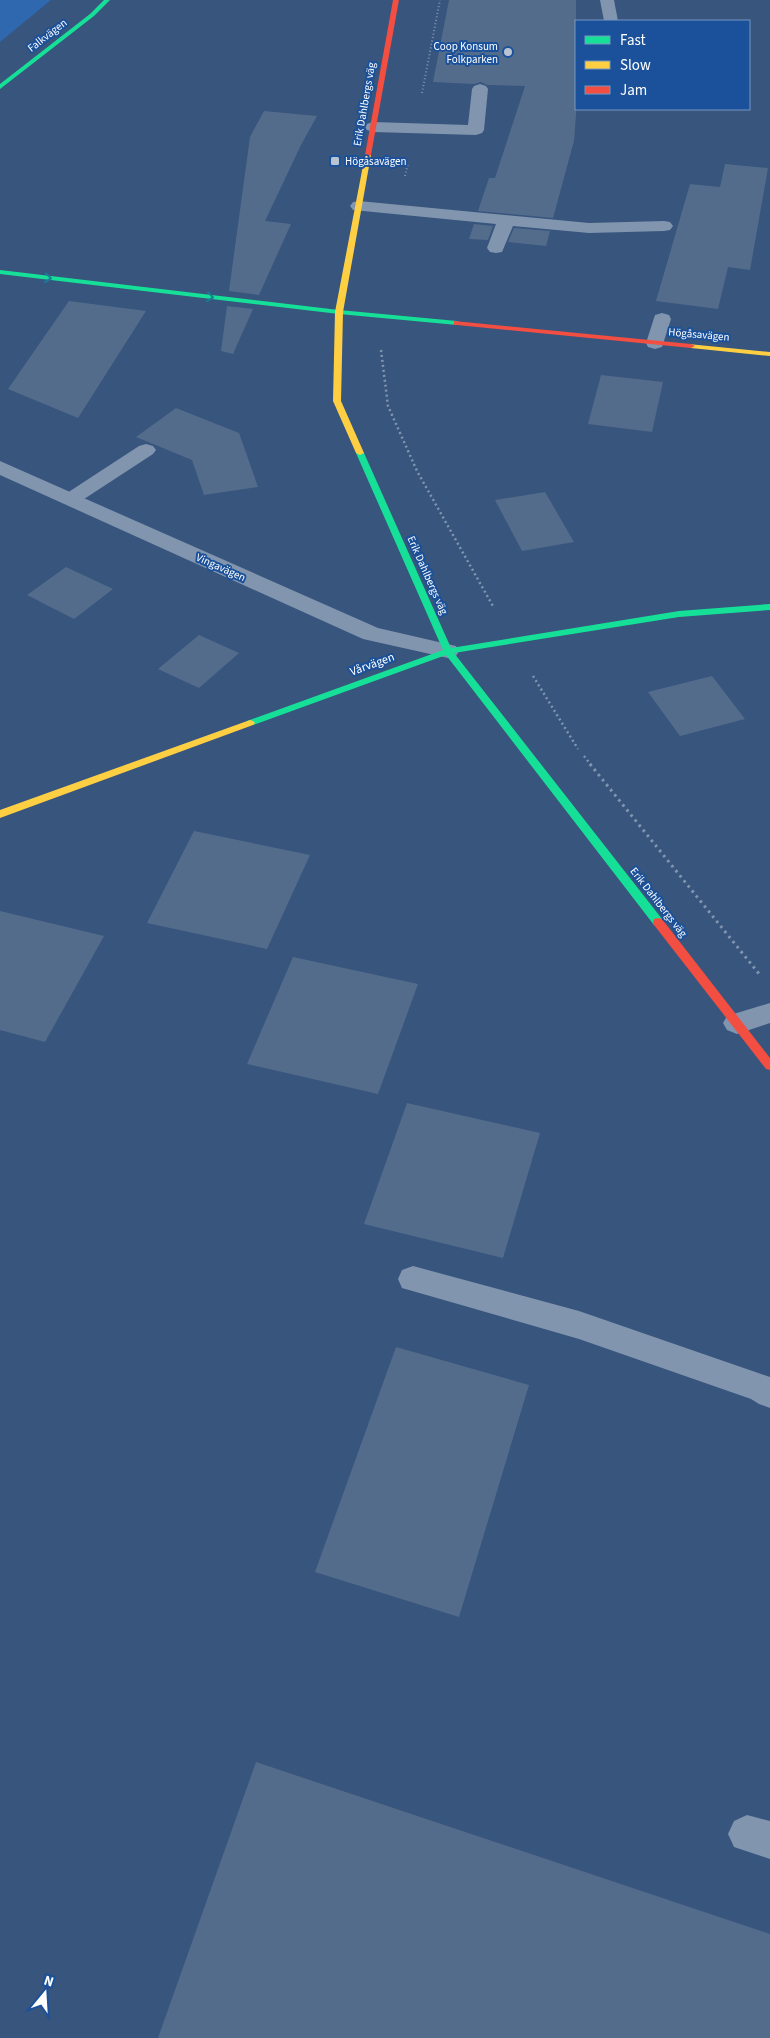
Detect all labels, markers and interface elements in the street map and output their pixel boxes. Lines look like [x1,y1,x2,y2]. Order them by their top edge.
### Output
street label: Falkvägen [24,15,70,56]
legend [575,20,750,110]
text: Fast [620,30,646,51]
place label: Coop Konsum Folkparken [434,39,498,67]
marker: Coop Konsum Folkparken [502,46,514,58]
text: Slow [620,55,651,76]
street label: Erik Dahlbergs väg [350,61,379,147]
text: Jam [620,80,647,101]
place label: Högåsavägen [345,154,407,169]
marker: Högåsavägen [329,155,341,167]
one-way arrow [45,272,53,283]
one-way arrow [206,291,214,302]
street label: Högåsavägen [668,324,730,345]
street label: Erik Dahlbergs väg [403,533,452,617]
street label: Vingavägen [194,550,248,585]
street label: Vårvägen [348,649,397,680]
street label: Erik Dahlbergs väg [627,864,691,941]
north arrow [20,1968,70,2018]
text: N [41,1971,56,1993]

